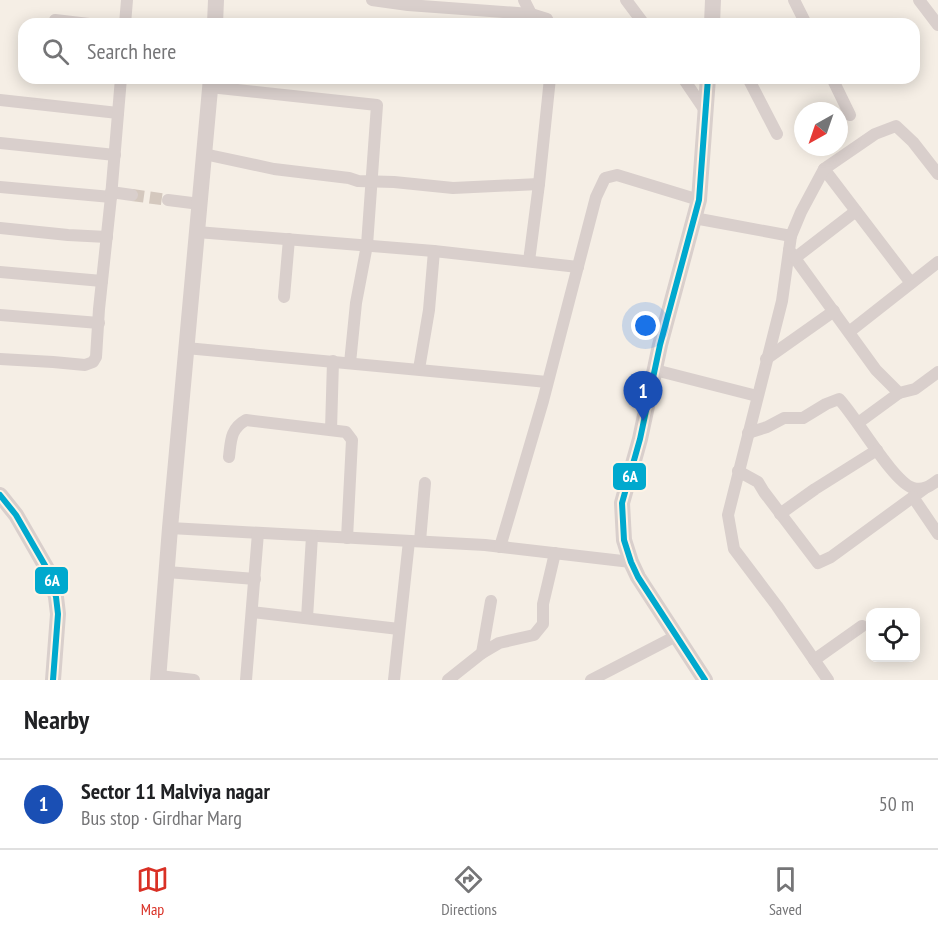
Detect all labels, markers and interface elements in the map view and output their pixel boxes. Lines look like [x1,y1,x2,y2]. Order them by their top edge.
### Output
search box [18,18,920,84]
icon: search [39,35,72,68]
text: Search here [87,37,176,65]
north arrow [794,102,848,156]
your location [631,311,660,340]
pin: 1 [624,372,662,421]
line badge: 6A [612,462,647,491]
text: 6A [622,466,639,486]
line badge: 6A [34,566,69,595]
text: 6A [44,570,61,590]
map controls [866,608,920,662]
button: locate [866,608,920,662]
text: Nearby [24,703,89,736]
text: Sector 11 Malviya nagar [81,777,270,805]
text: 1 [39,791,48,817]
text: 50 m [879,791,914,817]
text: Bus stop · Girdhar Marg [81,805,242,831]
tab: Map [136,863,169,919]
tab: Directions [441,863,497,919]
tab: Saved [769,863,802,919]

